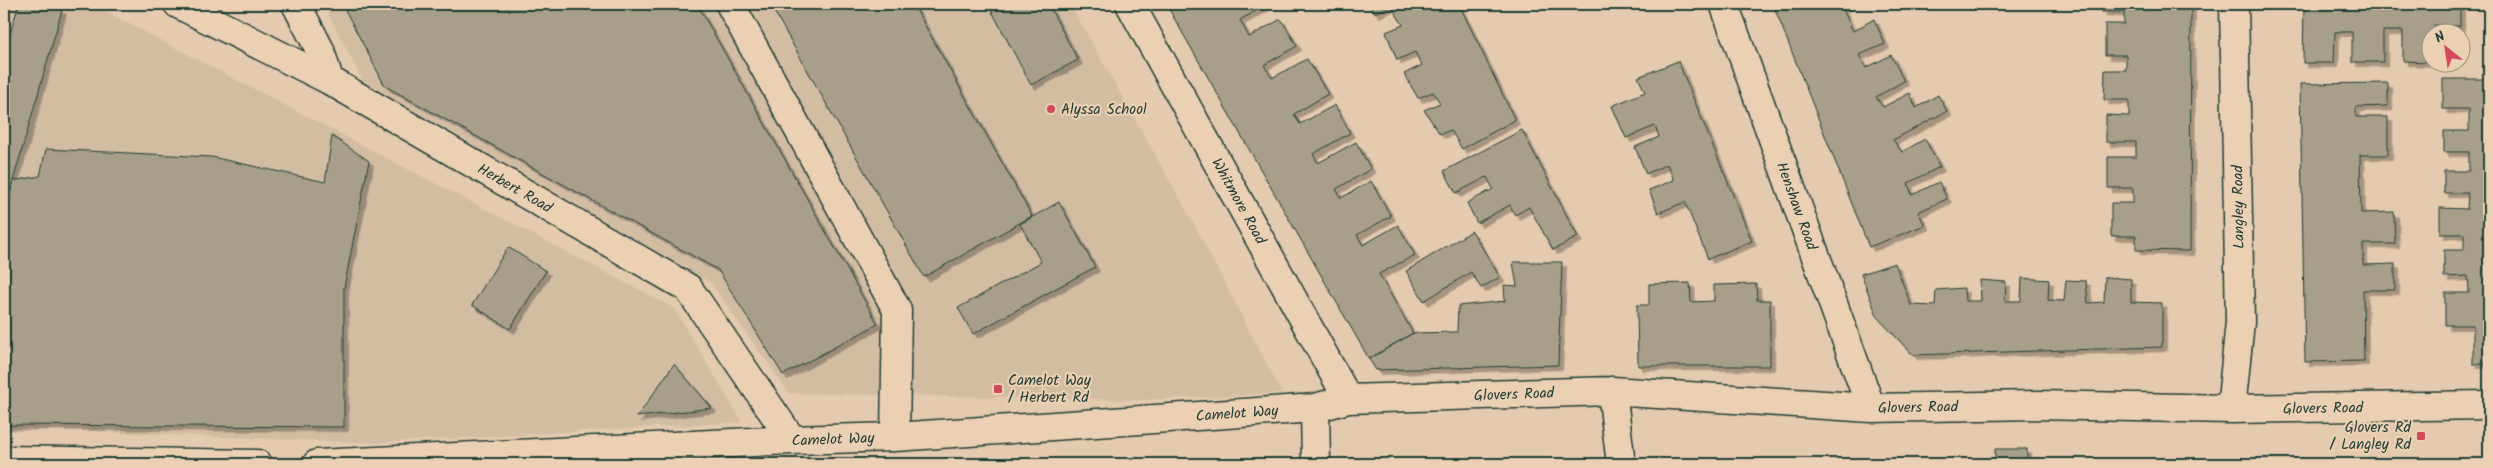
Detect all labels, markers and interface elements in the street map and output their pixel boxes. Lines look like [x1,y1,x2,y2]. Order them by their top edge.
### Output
north arrow [2420,22,2470,72]
text: N [2431,26,2449,49]
place label: Alyssa School [1061,98,1147,122]
marker: Alyssa School [1045,103,1057,115]
street label: Whitmore Road [1204,154,1272,250]
street label: Herbert Road [472,158,557,220]
street label: Henshaw Road [1769,159,1823,254]
street label: Langley Road [2226,164,2252,249]
place label: Camelot Way / Herbert Rd [1008,369,1092,410]
street label: Glovers Road [1474,382,1555,408]
marker: Camelot Way / Herbert Rd [992,383,1004,395]
street label: Glovers Road [1878,395,1959,421]
street label: Glovers Road [2283,396,2364,422]
street label: Camelot Way [1195,399,1280,429]
place label: Glovers Rd / Langley Rd [2330,416,2412,457]
street label: Camelot Way [791,427,876,453]
marker: Glovers Rd / Langley Rd [2415,430,2427,442]

